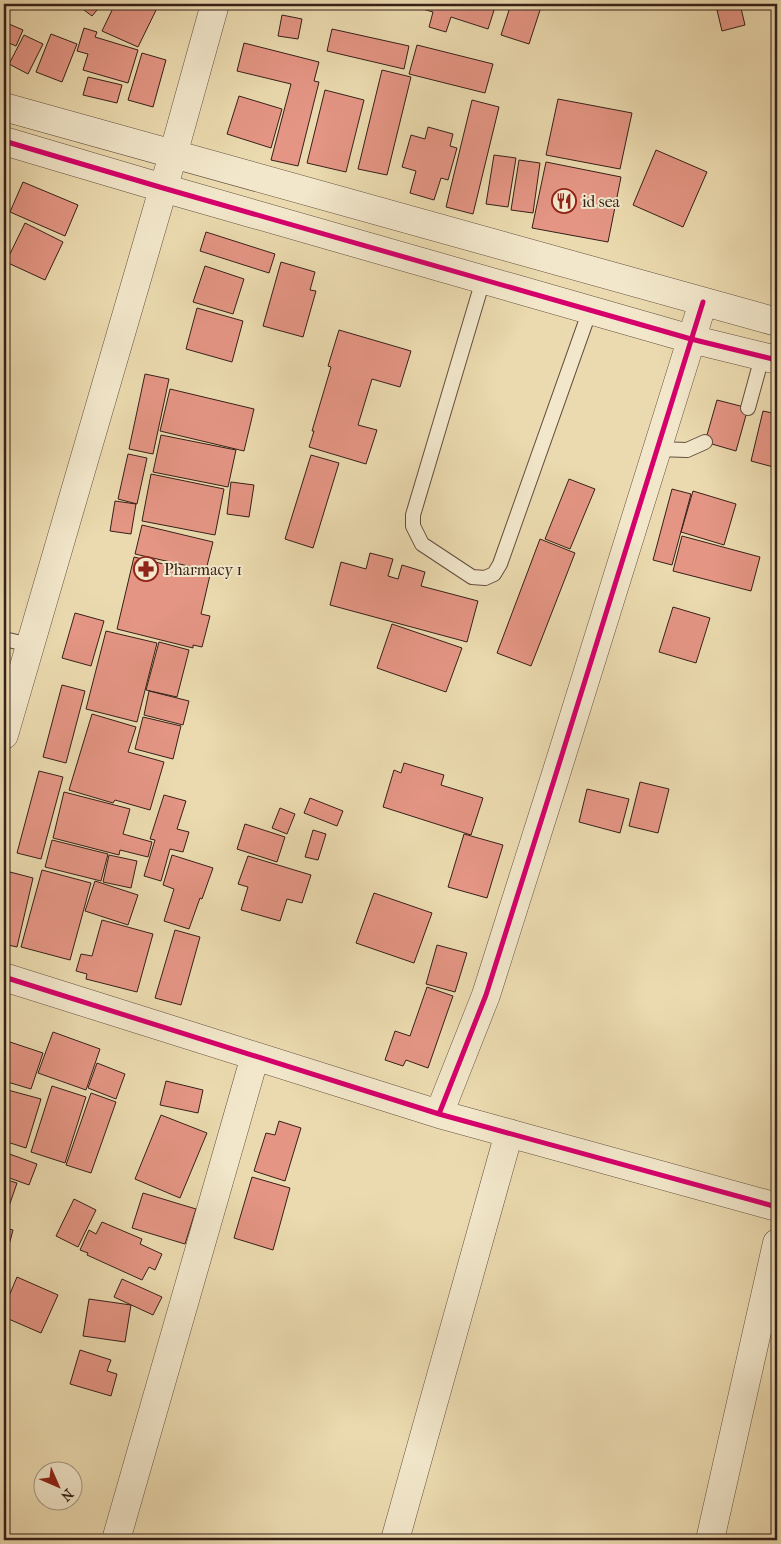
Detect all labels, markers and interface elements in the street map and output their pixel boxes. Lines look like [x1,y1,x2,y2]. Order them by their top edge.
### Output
restaurant icon: id sea [551,188,577,214]
place label: id sea [582,192,621,211]
pharmacy icon: Pharmacy 1 [133,556,159,582]
place label: Pharmacy 1 [164,560,242,579]
north arrow [32,1462,82,1512]
text: N [57,1485,77,1505]

